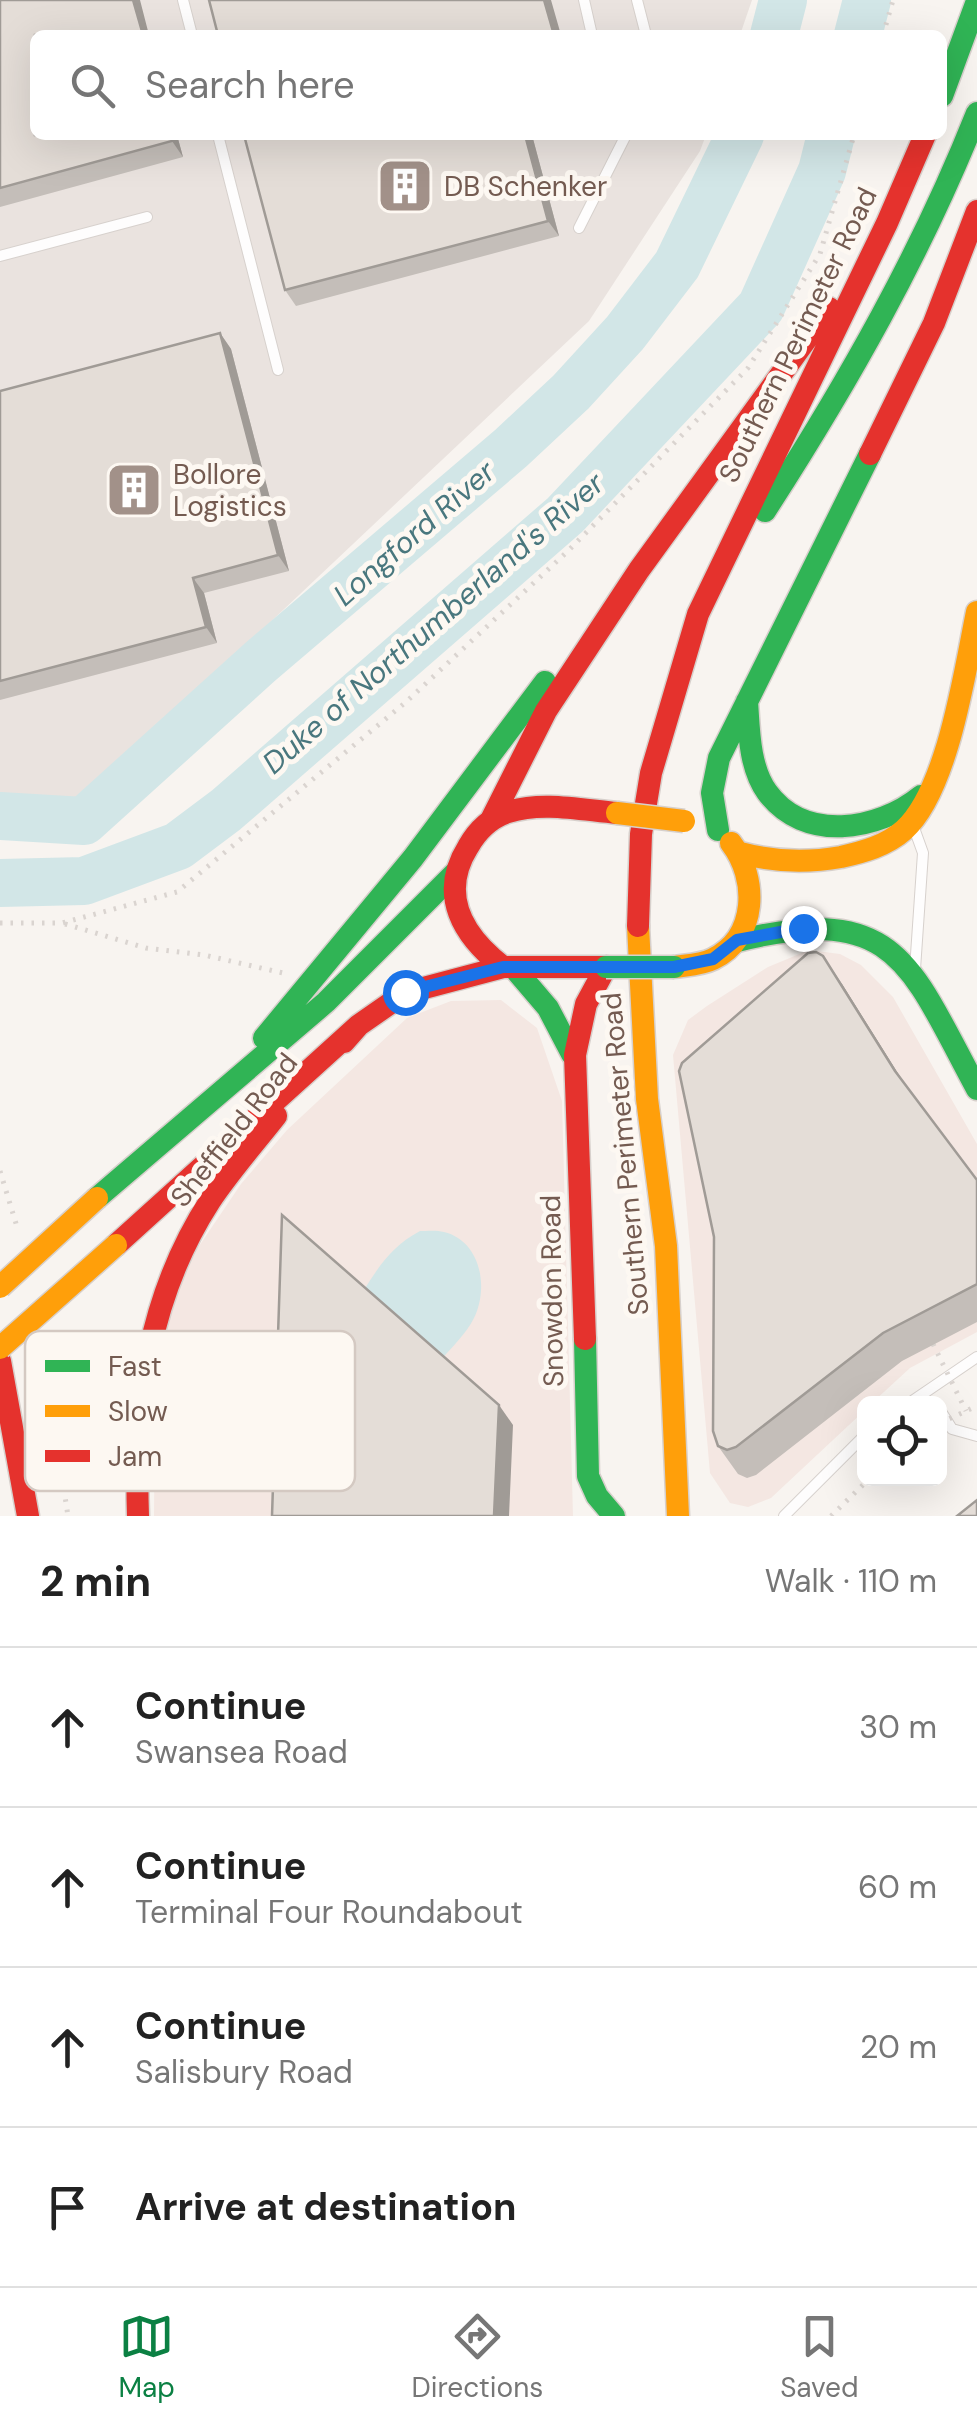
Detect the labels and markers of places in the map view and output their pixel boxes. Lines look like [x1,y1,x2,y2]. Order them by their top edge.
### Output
building icon: DB Schenker [375,156,435,216]
place label: DB Schenker [444,168,607,205]
place label: Bollore Logistics [173,456,287,525]
building icon: Bollore Logistics [104,460,164,520]

